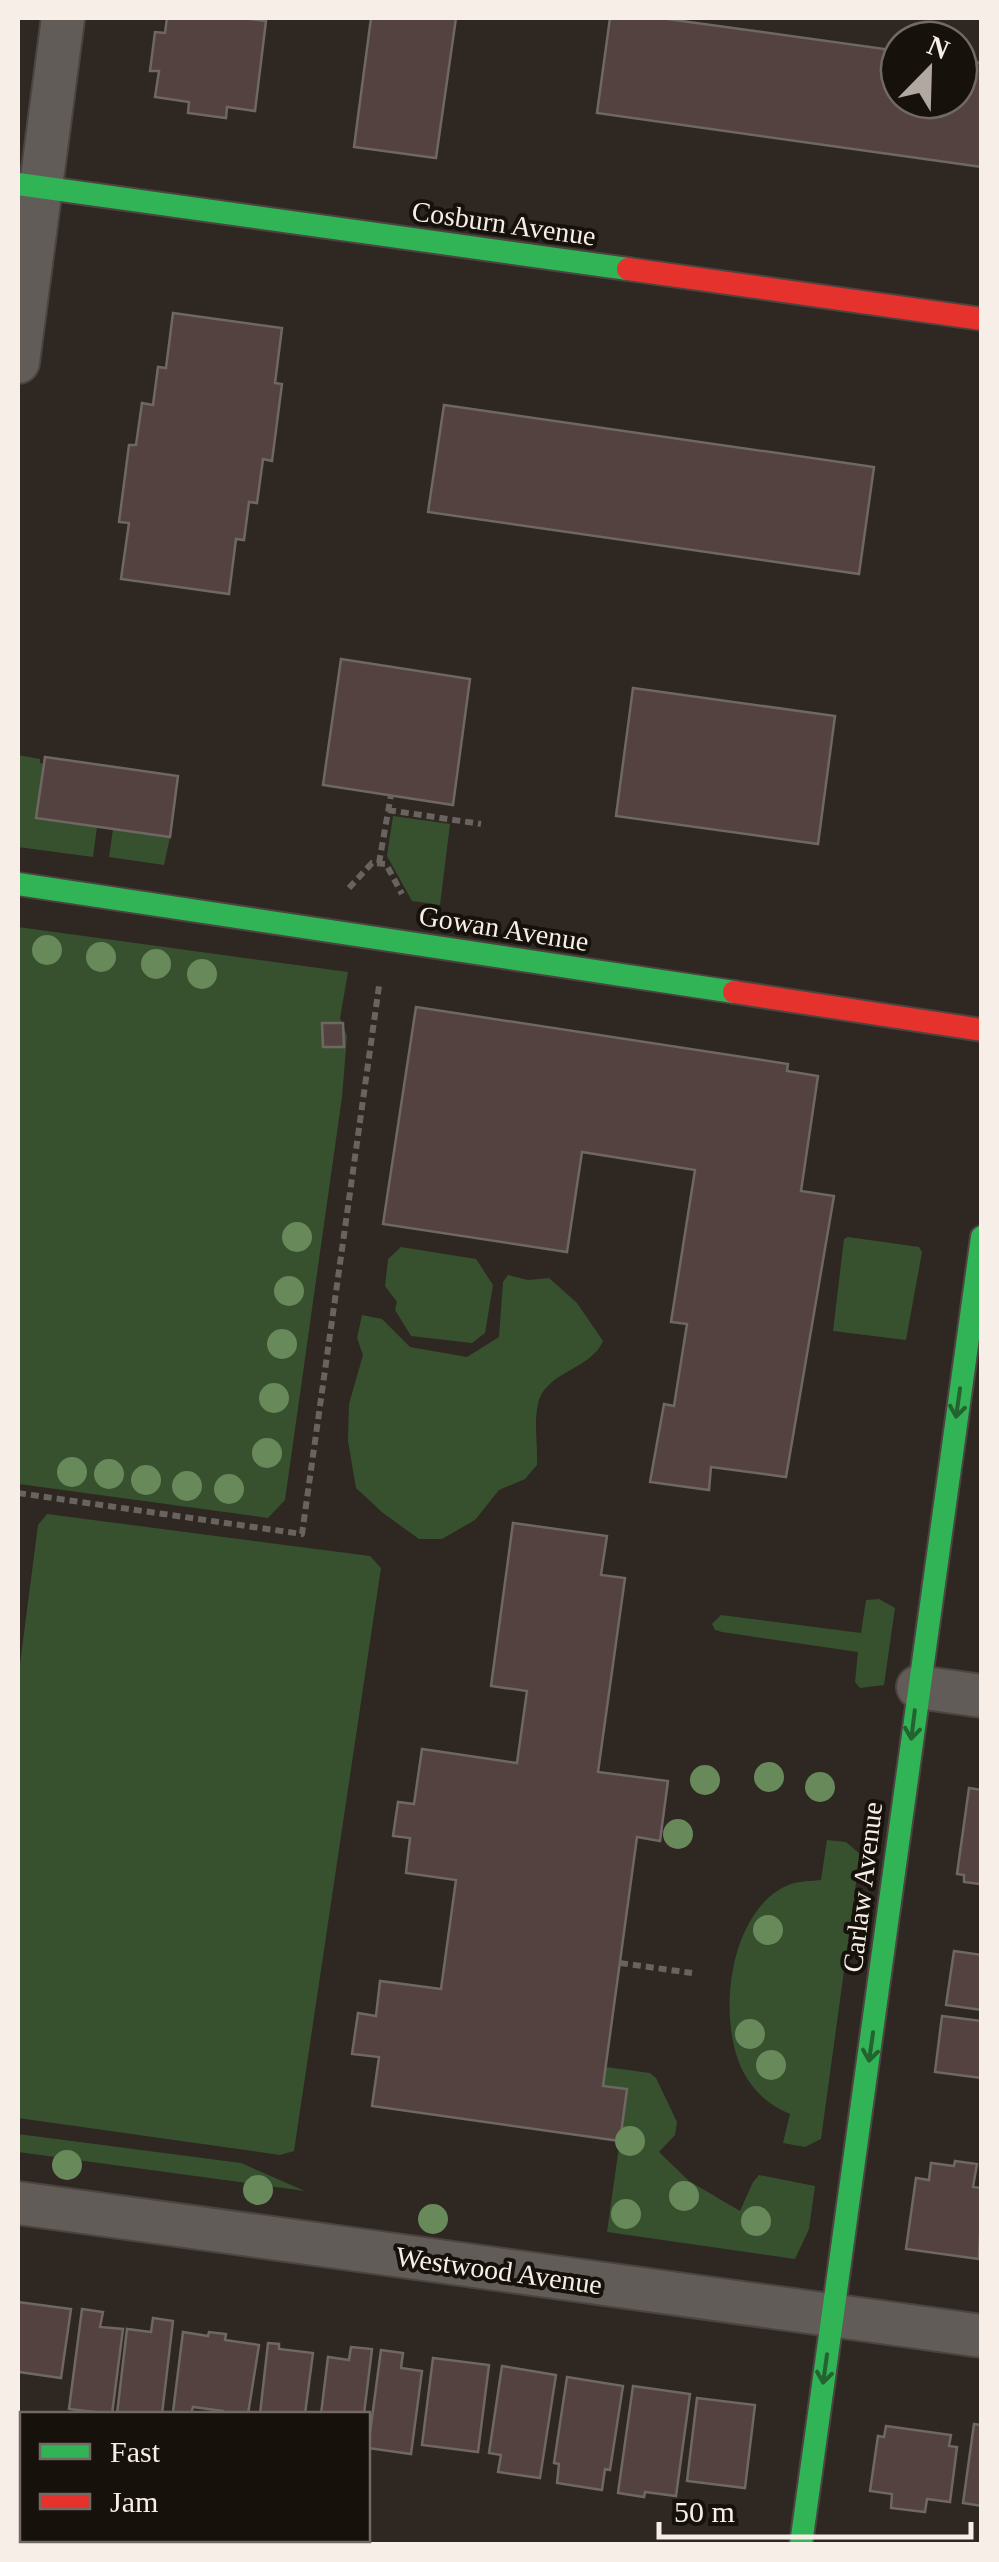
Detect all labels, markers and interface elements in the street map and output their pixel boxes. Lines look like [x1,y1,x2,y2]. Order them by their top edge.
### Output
north arrow [879,20,979,120]
text: N [923,29,954,66]
street label: Cosburn Avenue [410,195,598,252]
street label: Gowan Avenue [417,900,591,957]
one-way arrow [949,1387,967,1419]
one-way arrow [903,1708,922,1741]
street label: Carlaw Avenue [837,1800,888,1974]
one-way arrow [862,2031,880,2063]
street label: Westwood Avenue [394,2241,604,2300]
one-way arrow [815,2352,833,2385]
legend [20,2412,370,2542]
text: Fast [110,2435,161,2468]
scale bar [659,2477,972,2539]
text: Jam [110,2485,158,2518]
text: 50 m [674,2495,735,2528]

